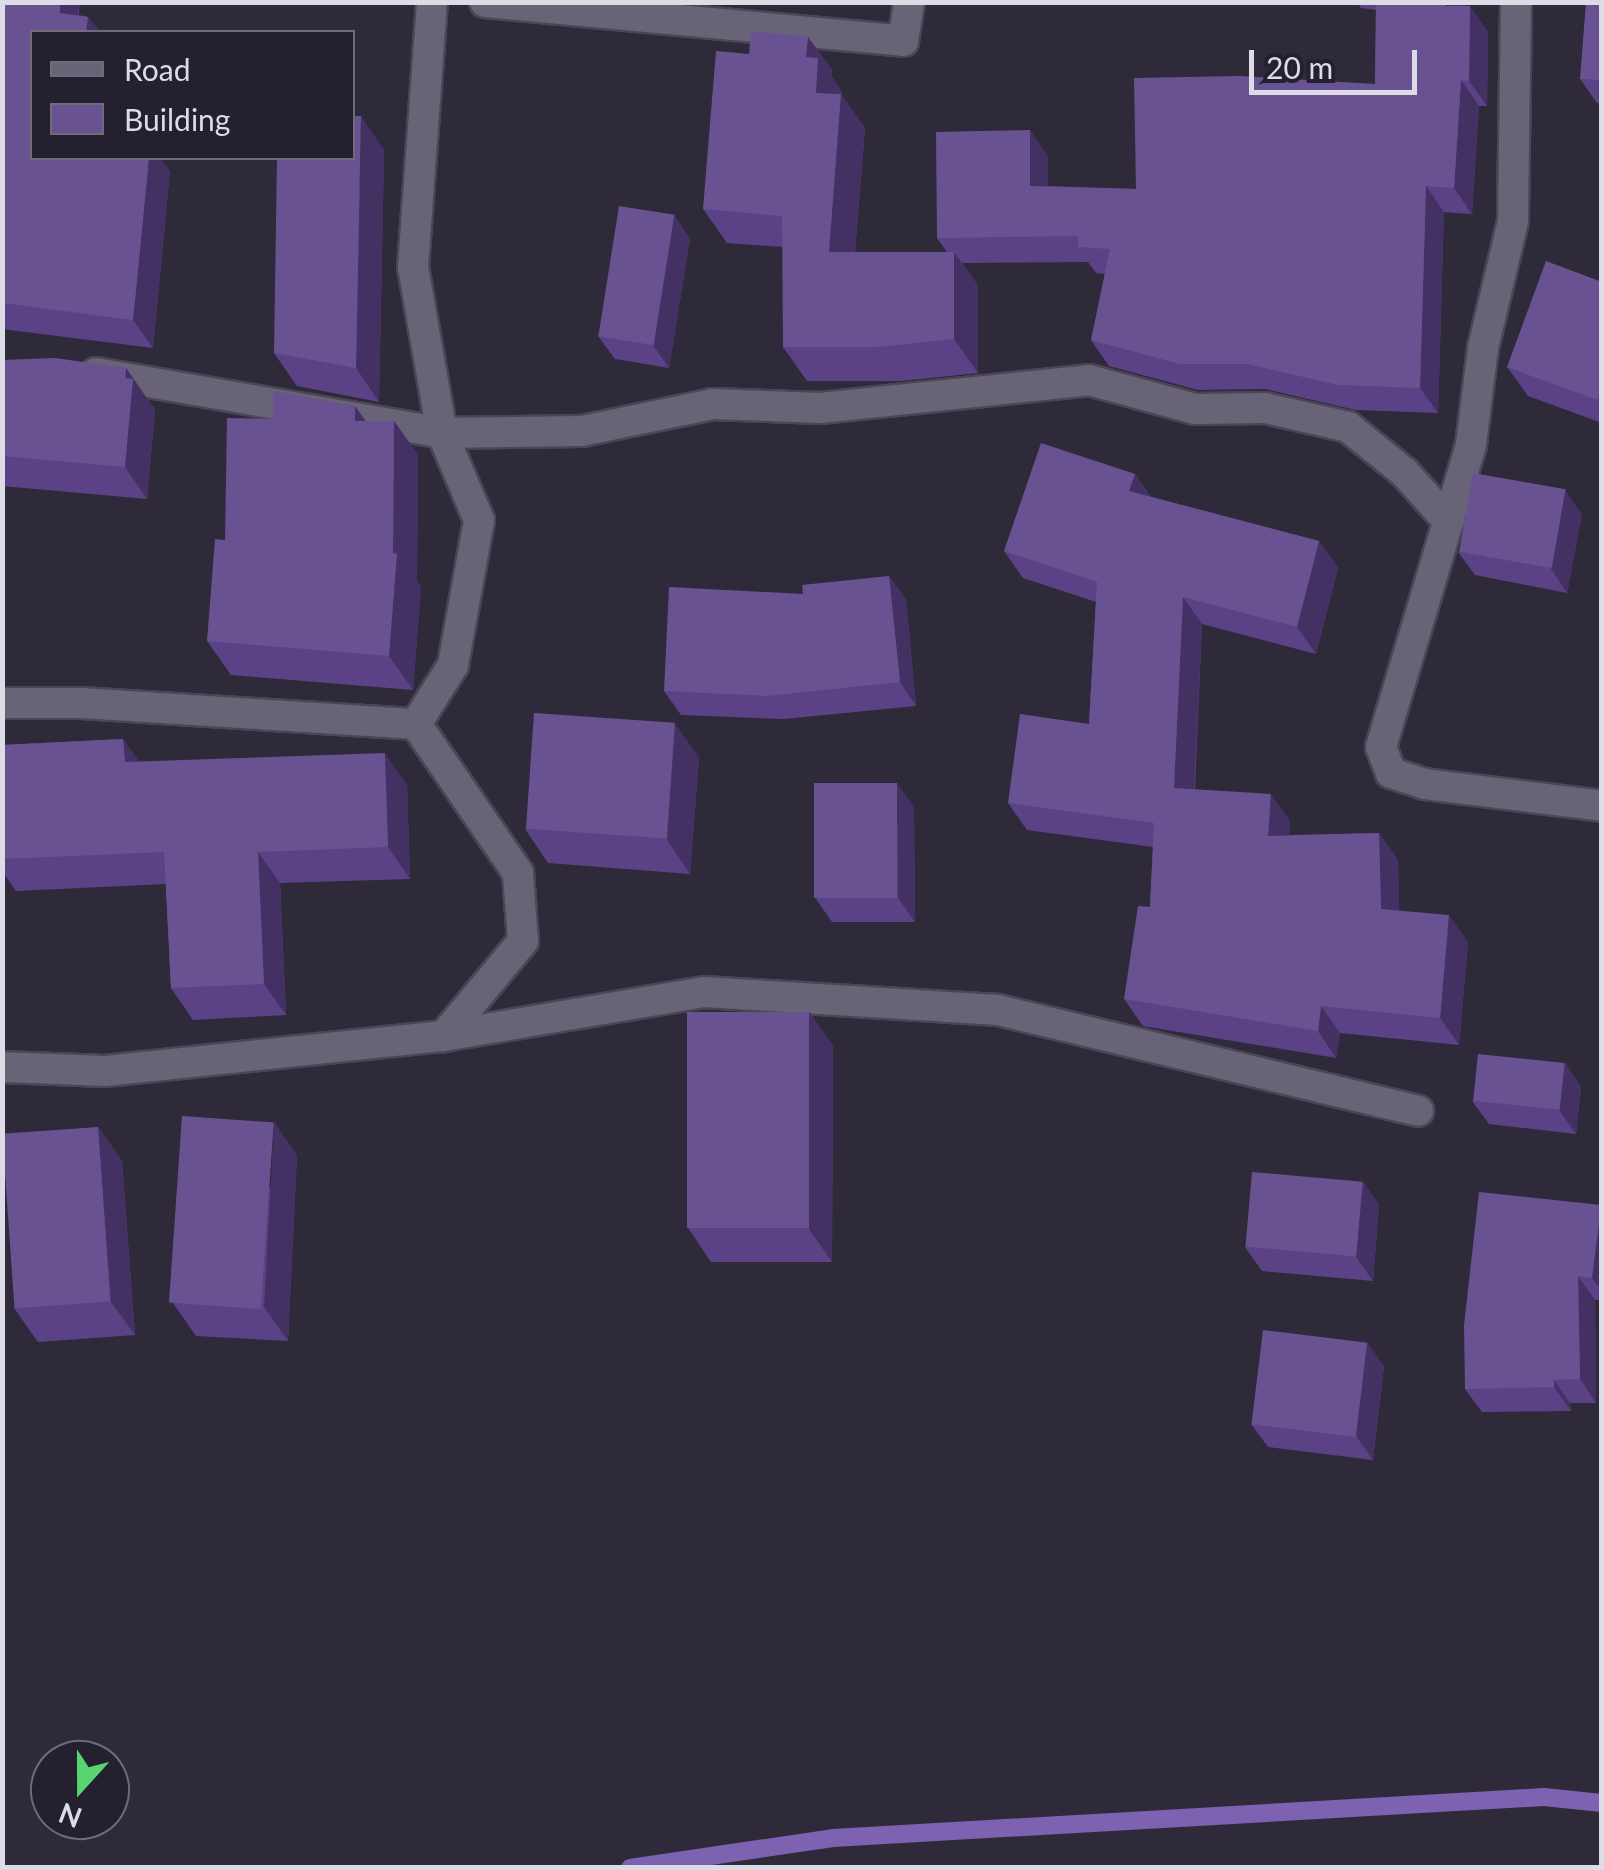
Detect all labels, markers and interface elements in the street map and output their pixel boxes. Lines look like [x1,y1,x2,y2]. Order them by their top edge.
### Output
legend [30,30,355,160]
scale bar [1254,30,1422,92]
text: 20 m [1266,49,1333,85]
text: Road [124,51,191,87]
text: Building [124,101,230,137]
north arrow [30,1740,130,1840]
text: N [54,1796,86,1836]

